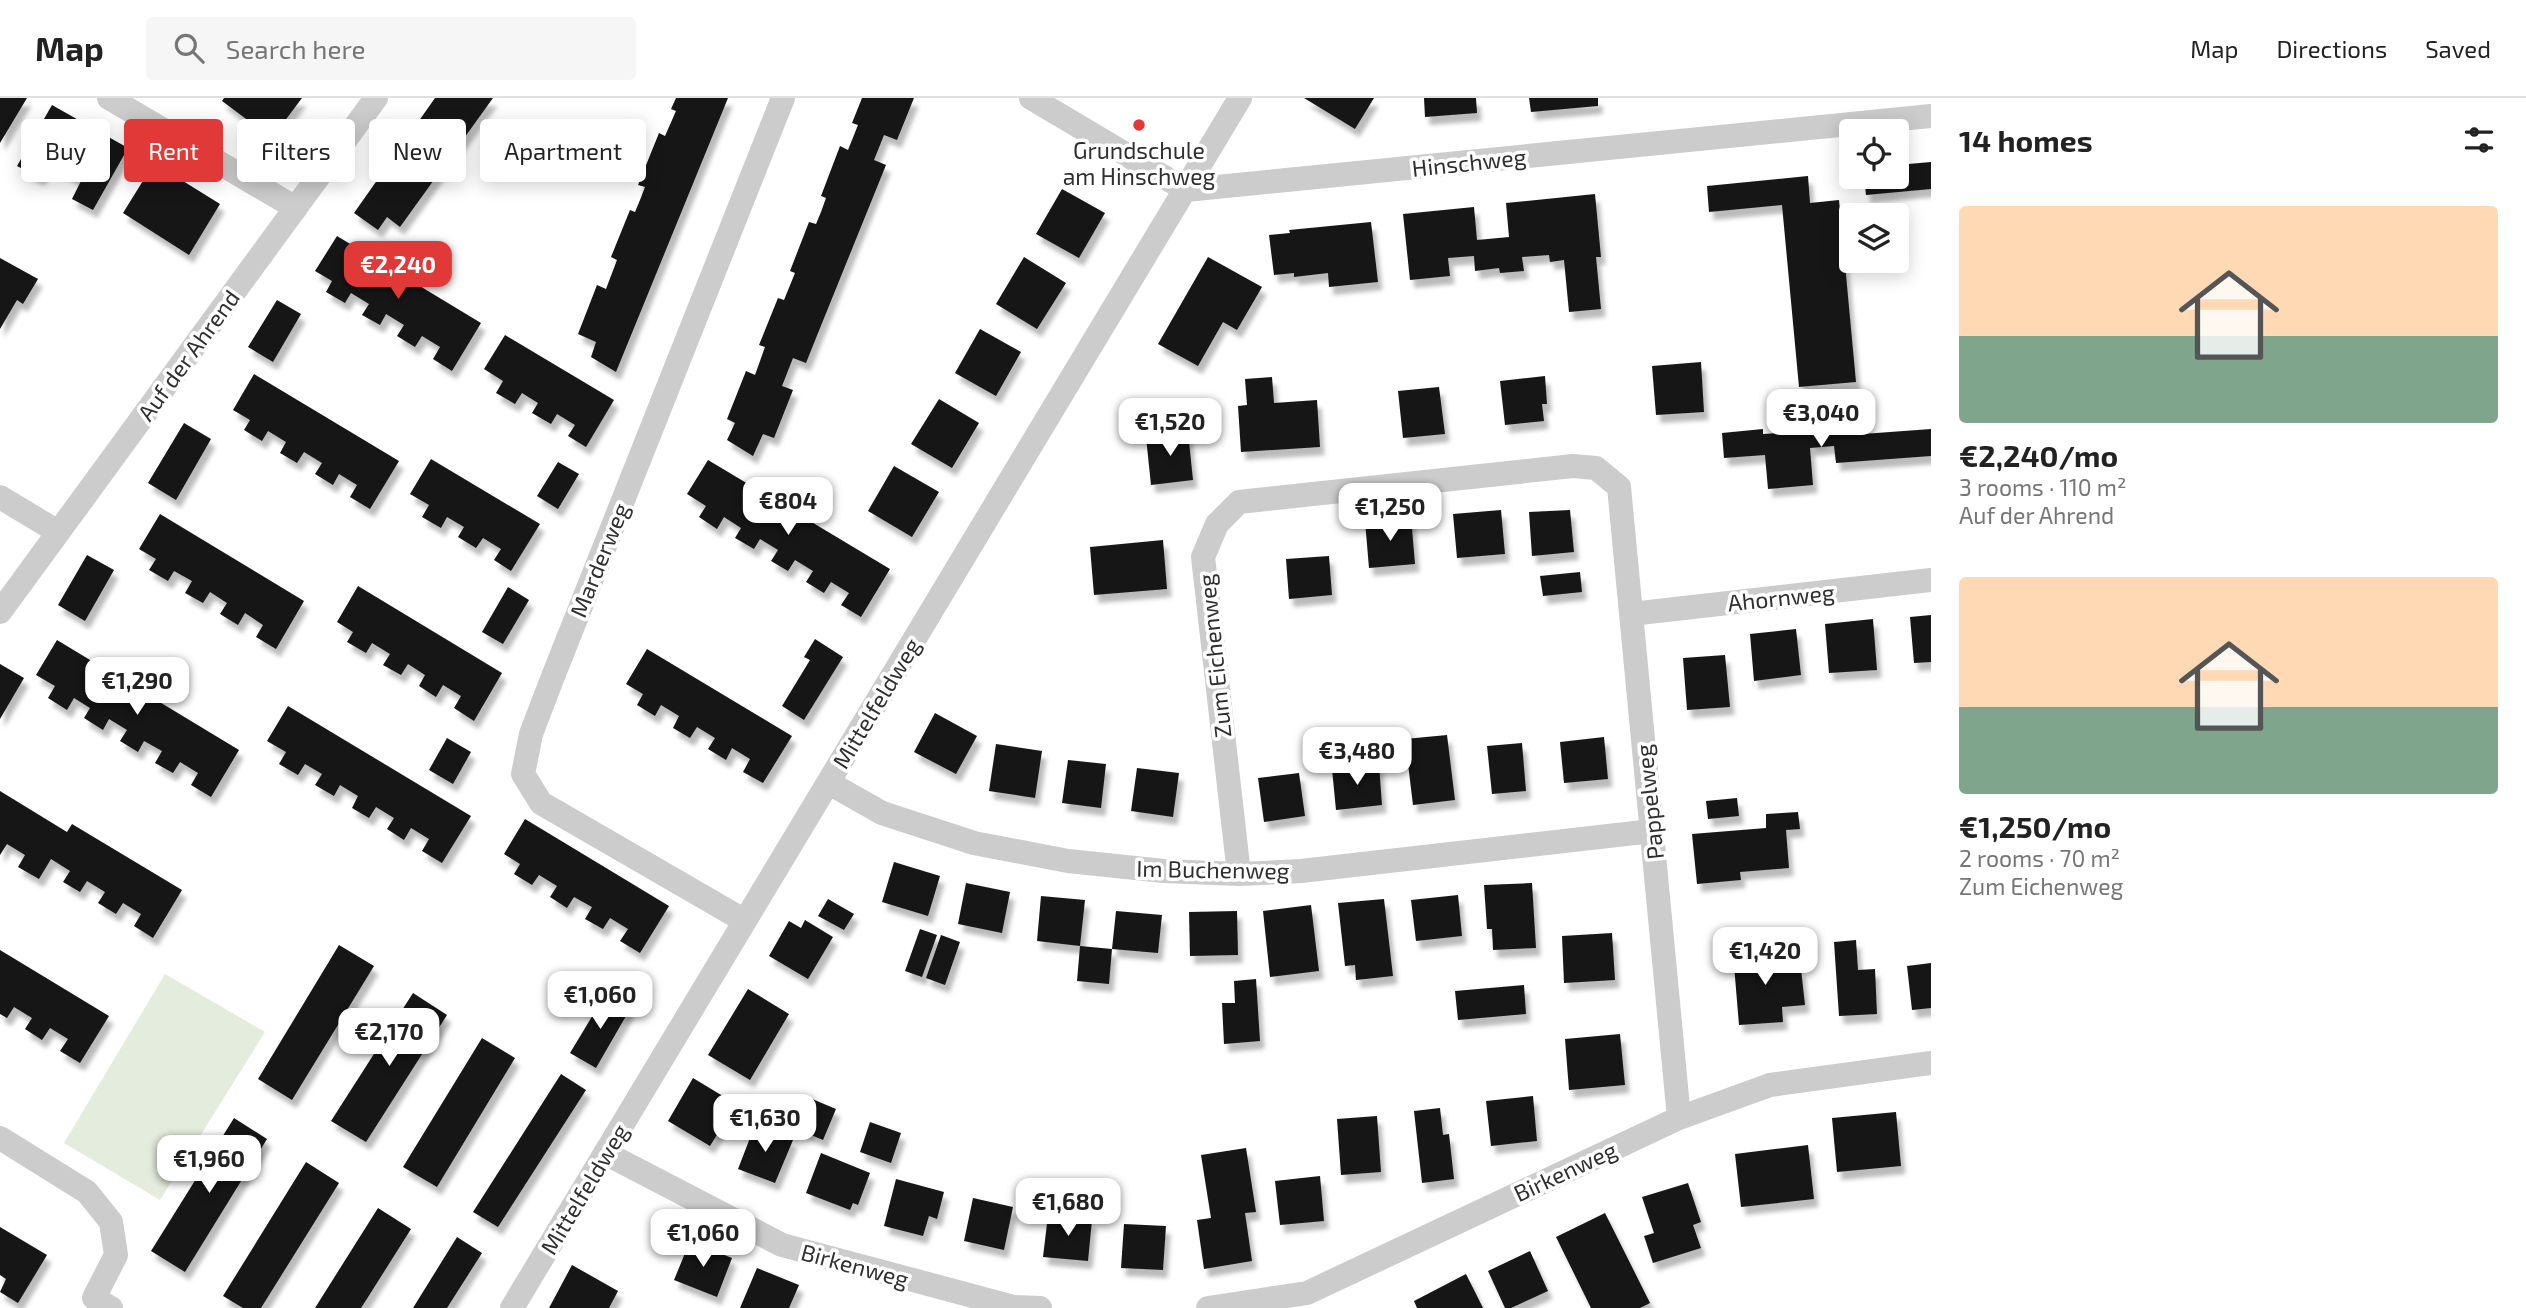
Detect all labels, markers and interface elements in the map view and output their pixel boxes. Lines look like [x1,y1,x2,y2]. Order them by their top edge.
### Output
search box [146,17,636,80]
text: Map [35,28,104,68]
icon: search [170,29,208,67]
text: Search here [226,33,365,64]
text: Map [2190,34,2238,63]
text: Directions [2276,34,2387,63]
text: Saved [2425,34,2491,63]
marker: Grundschule am Hinschweg [1131,117,1147,133]
chip: Buy [21,119,110,182]
chip: Rent [124,119,223,182]
chip: Filters [237,119,355,182]
chip: New [369,119,466,182]
chip: Apartment [480,119,646,182]
map controls [1839,119,1909,273]
button: locate [1839,119,1909,189]
icon: filters [2460,121,2498,159]
text: 14 homes [1959,122,2093,158]
place label: Grundschule am Hinschweg [1063,136,1216,190]
street label: Hinschweg [1410,142,1528,182]
button: layers [1839,203,1909,273]
pin: €2,240 [341,242,455,301]
text: €2,240 [360,250,436,278]
icon: home [2166,252,2292,378]
street label: Auf der Ahrend [131,284,245,426]
pin: €3,040 [1764,390,1878,449]
pin: €1,520 [1113,398,1227,458]
text: €3,040 [1782,398,1860,426]
text: €1,520 [1135,407,1205,435]
text: €2,240/mo [1959,437,2118,473]
text: 3 rooms · 110 m² [1959,473,2126,501]
pin: €804 [747,478,829,537]
pin: €1,250 [1333,484,1447,543]
text: €804 [759,486,817,514]
text: €1,250 [1355,492,1425,520]
street label: Marderweg [563,499,635,621]
text: Auf der Ahrend [1959,501,2114,529]
street label: Zum Eichenweg [1191,573,1237,739]
street label: Ahornweg [1726,577,1836,617]
icon: home [2166,623,2292,749]
street label: Mittelfeldweg [826,632,926,773]
pin: €1,290 [80,658,194,717]
text: €1,290 [101,666,173,694]
pin: €3,480 [1300,728,1414,787]
text: €3,480 [1319,736,1395,764]
street label: Pappelweg [1629,743,1669,861]
text: €1,250/mo [1959,808,2111,844]
text: 2 rooms · 70 m² [1959,844,2120,872]
street label: Im Buchenweg [1136,854,1290,884]
text: Zum Eichenweg [1959,872,2123,900]
pin: €1,420 [1708,928,1822,987]
text: €1,420 [1729,936,1801,964]
pin: €1,060 [543,972,657,1031]
text: €1,060 [564,980,636,1008]
pin: €2,170 [332,1009,446,1068]
text: €2,170 [354,1017,424,1045]
pin: €1,630 [708,1094,822,1154]
text: €1,630 [729,1103,801,1131]
street label: Mittelfeldweg [534,1118,634,1259]
street label: Birkenweg [1509,1135,1621,1207]
pin: €1,960 [152,1136,266,1195]
text: €1,960 [173,1144,245,1172]
pin: €1,680 [1011,1178,1125,1238]
text: €1,680 [1032,1187,1104,1215]
pin: €1,060 [646,1210,760,1269]
text: €1,060 [667,1218,739,1246]
street label: Birkenweg [798,1237,912,1293]

